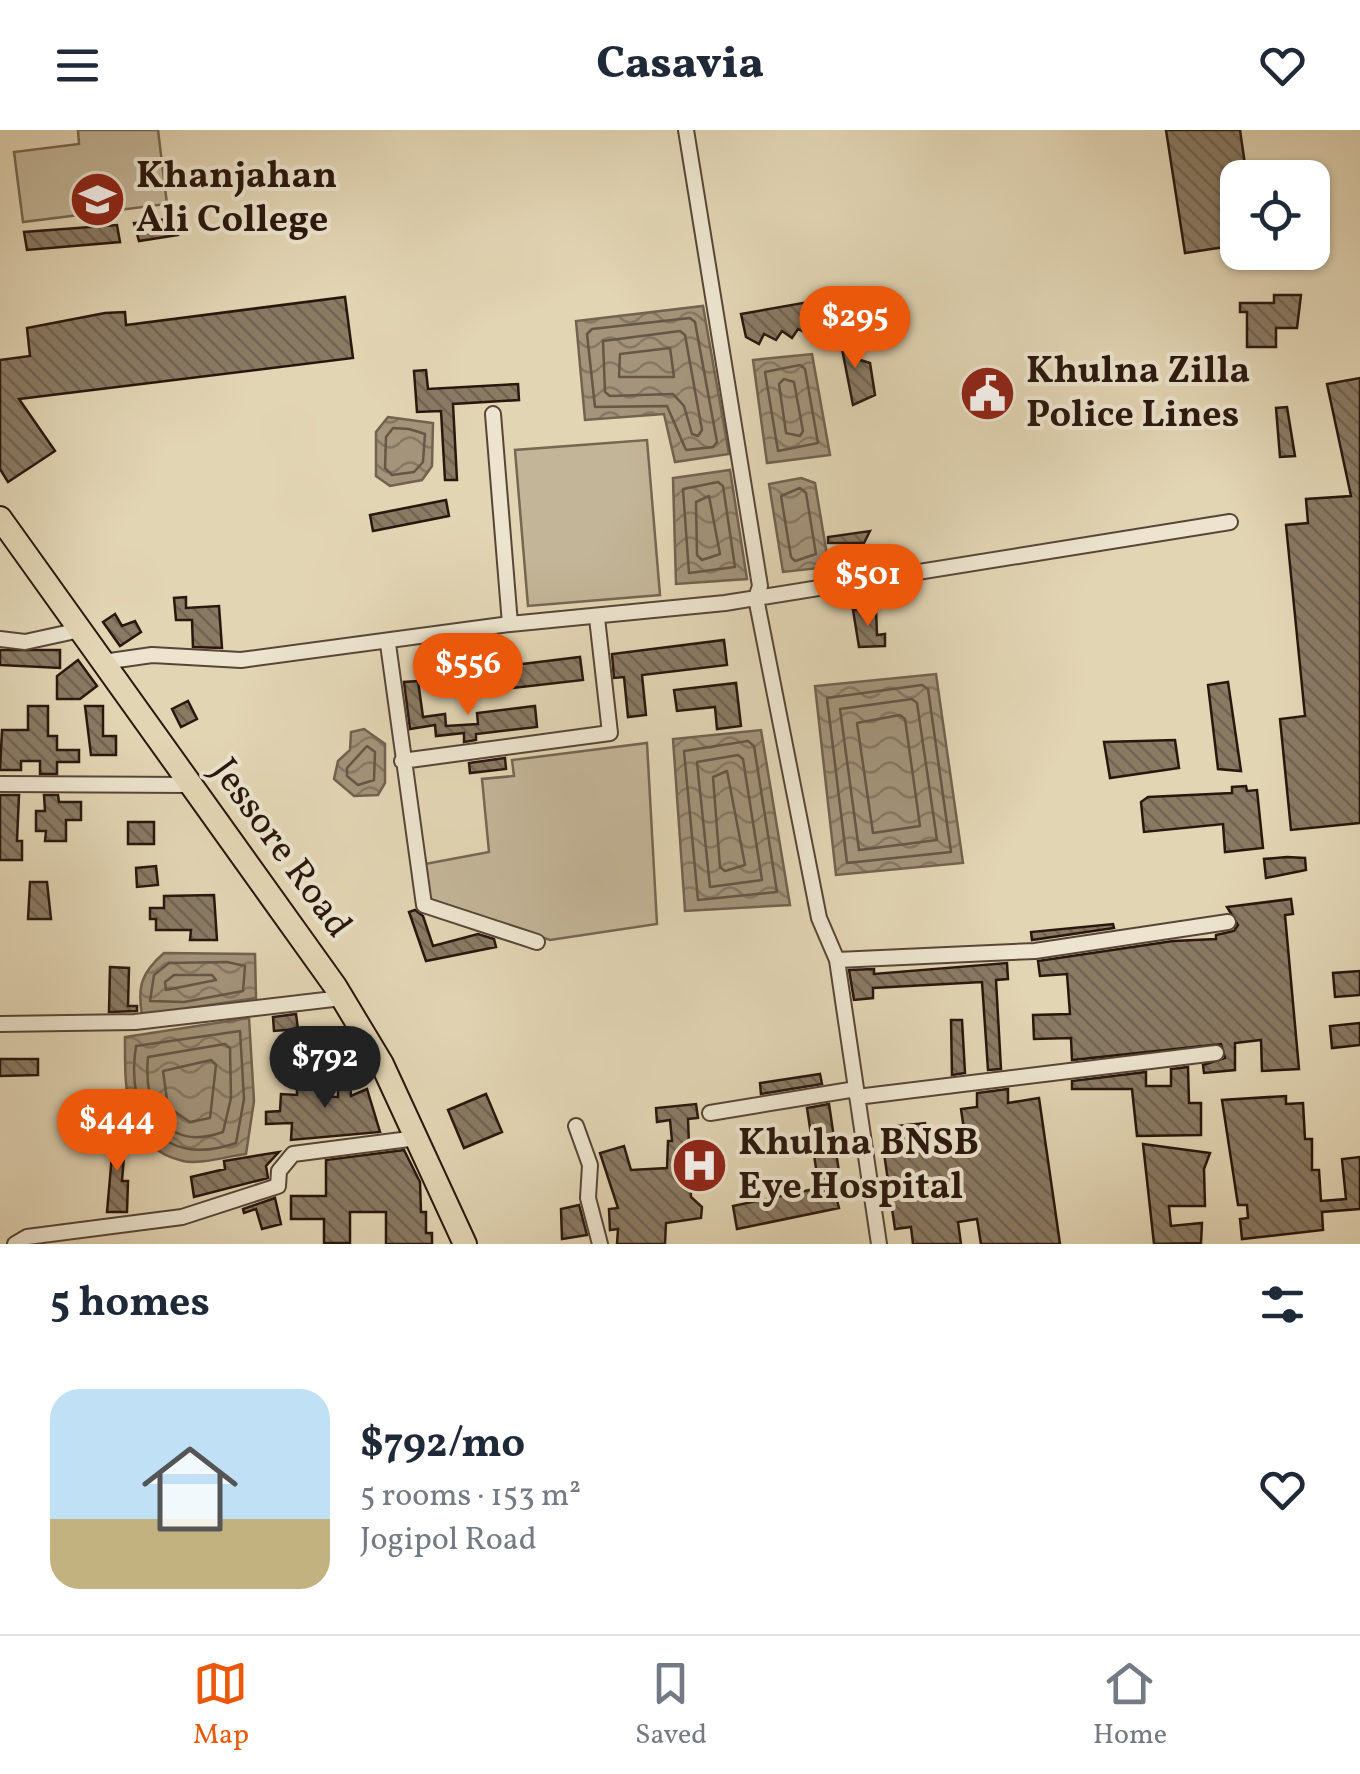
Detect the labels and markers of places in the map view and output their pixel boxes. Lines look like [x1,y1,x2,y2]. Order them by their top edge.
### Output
place label: Khanjahan Ali College [136,151,337,248]
school or university icon: Khanjahan Ali College [67,169,127,229]
pin: $295 [796,286,914,371]
place label: Khulna Zilla Police Lines [1026,346,1250,443]
public building icon: Khulna Zilla Police Lines [957,364,1017,424]
pin: $501 [809,544,927,629]
pin: $556 [409,633,527,718]
pin: $792 [266,1026,384,1111]
pin: $444 [58,1089,176,1174]
place label: Khulna BNSB Eye Hospital [738,1118,979,1215]
hospital icon: Khulna BNSB Eye Hospital [669,1136,729,1196]

